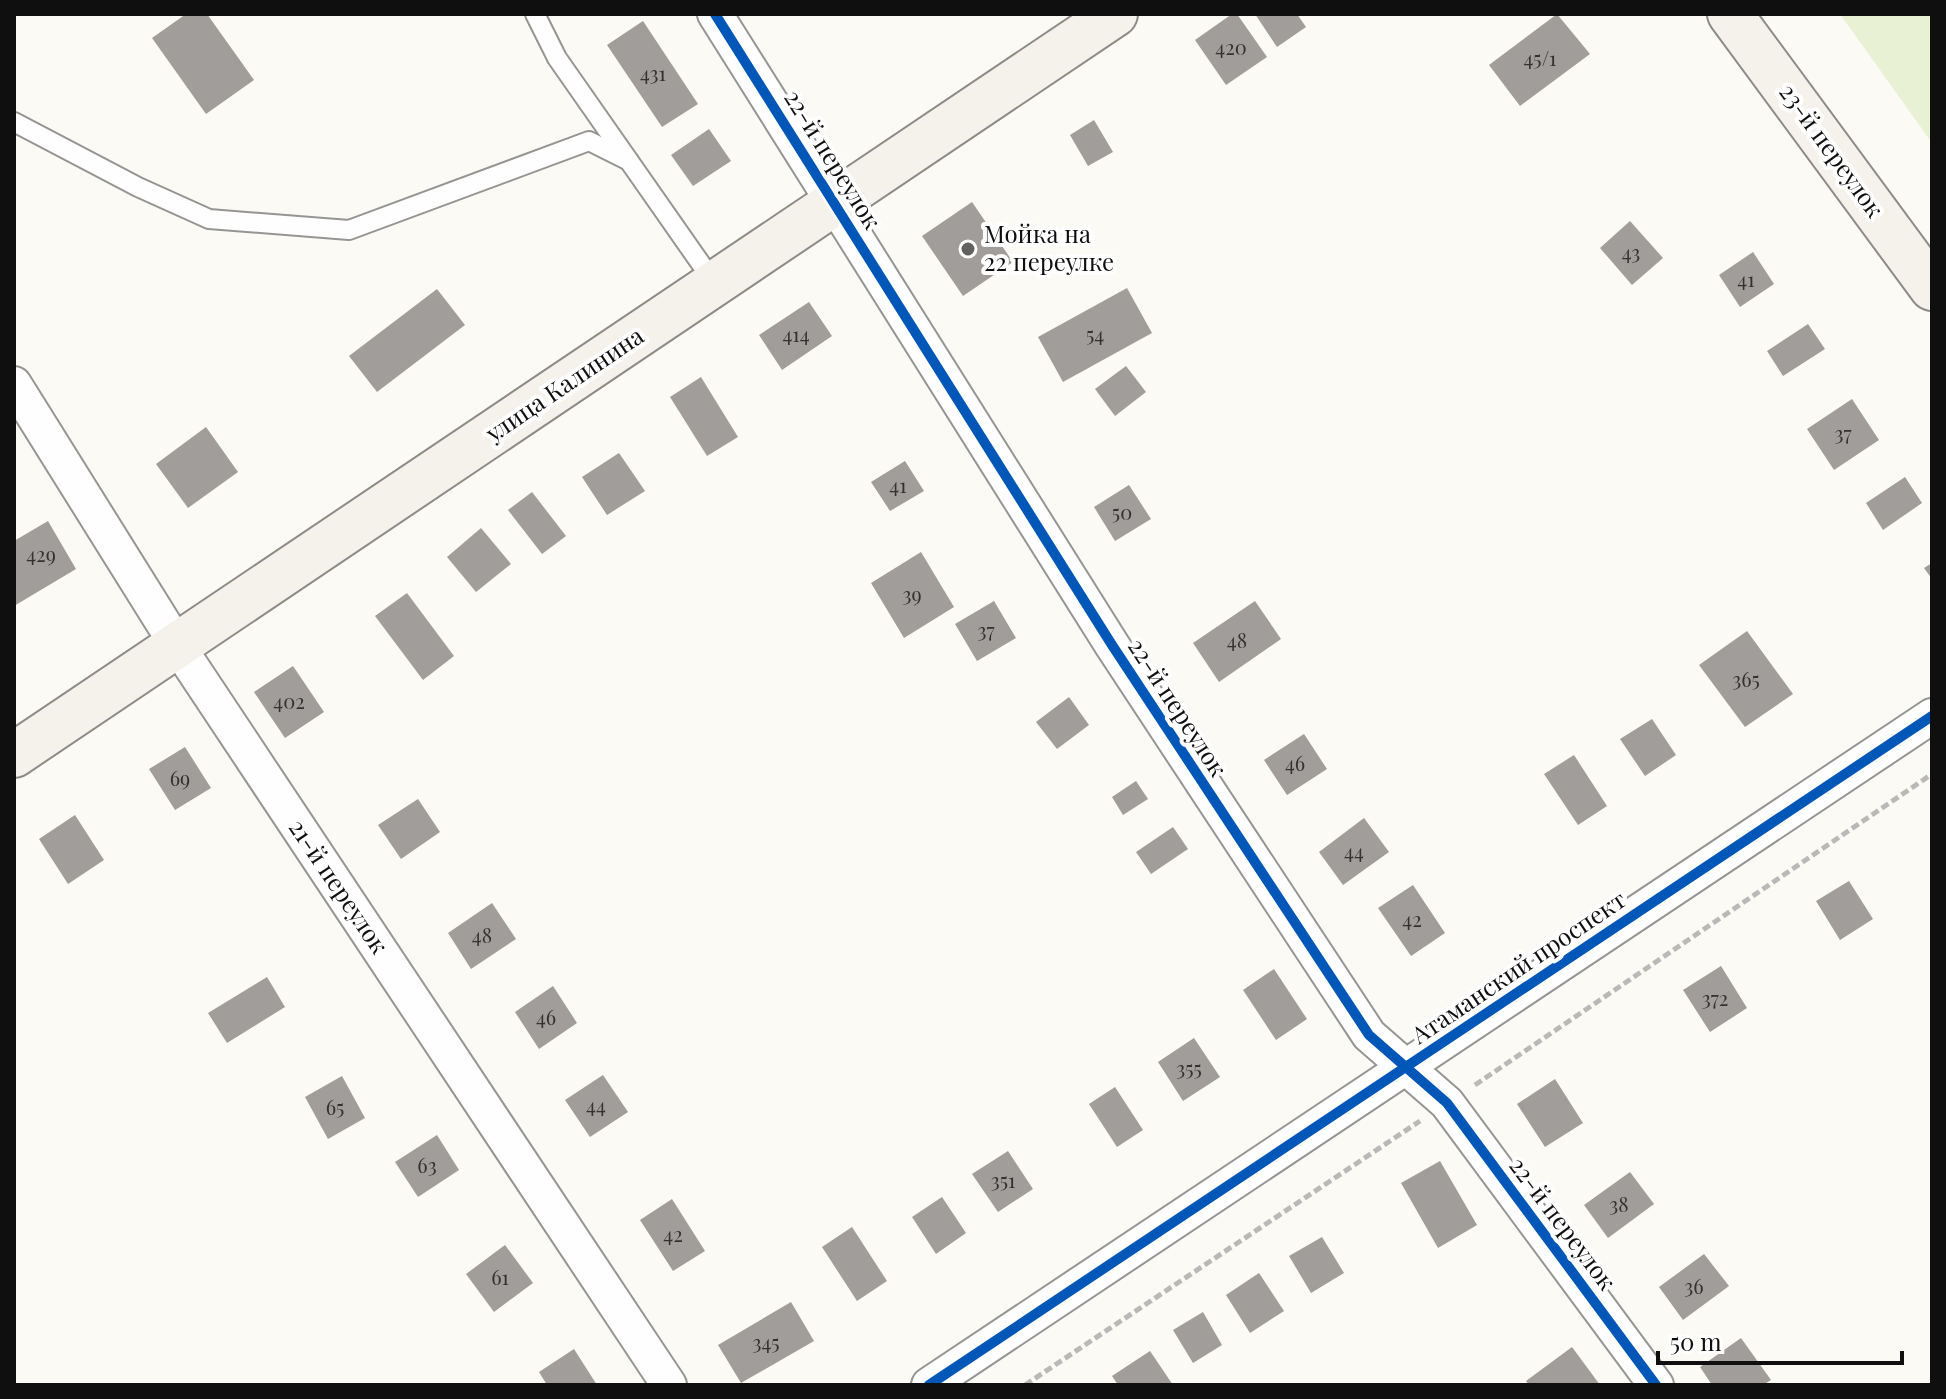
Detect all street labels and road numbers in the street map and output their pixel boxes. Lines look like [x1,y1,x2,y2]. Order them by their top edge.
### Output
street label: 23-й переулок [1773,77,1892,223]
street label: 22-й переулок [778,83,889,235]
street label: улица Калинина [478,319,649,449]
street label: 22-й переулок [1122,632,1235,782]
street label: 21-й переулок [283,812,397,960]
street label: Атаманский проспект [1404,883,1631,1051]
street label: 22-й переулок [1503,1150,1624,1296]

